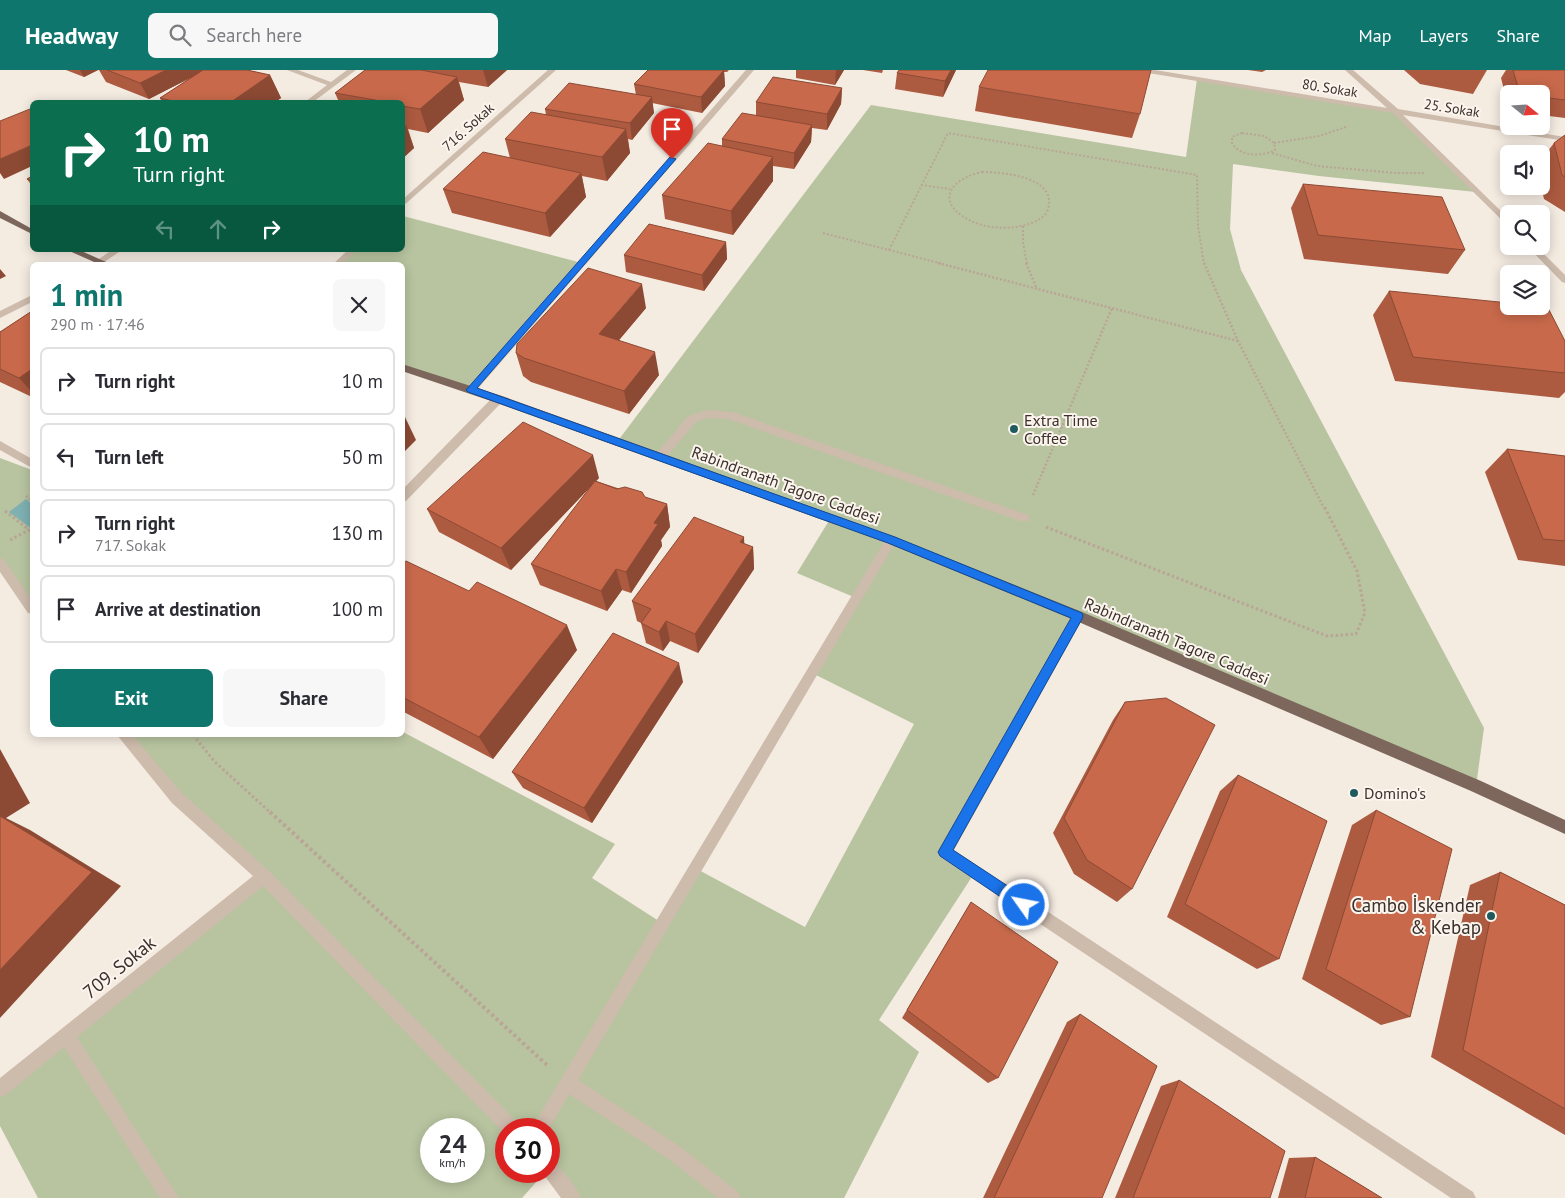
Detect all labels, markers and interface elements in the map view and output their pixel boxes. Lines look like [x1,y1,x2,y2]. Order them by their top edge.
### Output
search box [148,13,498,58]
text: Headway [25,20,118,51]
icon: search [166,21,194,49]
text: Search here [206,23,302,47]
text: Map [1359,24,1391,47]
text: Layers [1419,24,1468,47]
text: Share [1496,24,1540,47]
street label: 80. Sokak [1301,75,1359,101]
north arrow [1500,85,1550,135]
map controls [1500,85,1550,315]
street label: 25. Sokak [1423,95,1481,121]
street label: 716. Sokak [438,99,498,155]
pin [651,108,693,159]
icon: arrive [658,115,686,143]
text: 10 m [133,116,210,162]
icon: right [50,120,115,185]
button: sound [1500,145,1550,195]
text: Turn right [133,160,225,188]
button: search [1500,205,1550,255]
icon: left [151,215,179,243]
icon: ahead [204,215,232,243]
icon: right [257,215,285,243]
button: layers [1500,265,1550,315]
text: 1 min [50,275,123,314]
button: close [333,279,385,331]
text: 290 m · 17:46 [50,314,145,334]
icon: right [52,367,80,395]
text: Turn right [95,369,175,393]
text: 10 m [342,369,383,393]
place label: Extra Time Coffee [1024,410,1098,448]
marker: Extra Time Coffee [1008,423,1020,435]
street label: Rabindranath Tagore Caddesi [689,442,883,528]
icon: left [52,443,80,471]
text: Turn left [95,445,164,469]
text: 50 m [342,445,383,469]
text: Turn right [95,511,175,535]
icon: right [52,519,80,547]
text: 130 m [331,521,383,545]
text: 717. Sokak [95,535,166,555]
street label: Rabindranath Tagore Caddesi [1082,593,1272,689]
icon: arrive [52,595,80,623]
text: Arrive at destination [95,597,261,621]
text: 100 m [331,597,383,621]
button: Exit [50,669,213,727]
button: Share [223,669,385,727]
place label: Domino's [1364,783,1426,803]
marker: Domino's [1348,787,1360,799]
position arrow [997,878,1049,930]
place label: Cambo İskender & Kebap [1351,893,1482,939]
marker: Cambo İskender & Kebap [1485,910,1497,922]
street label: 709. Sokak [78,930,160,1004]
speed limit sign: 30 [495,1118,560,1183]
text: 24 [438,1128,467,1160]
text: km/h [439,1155,466,1170]

